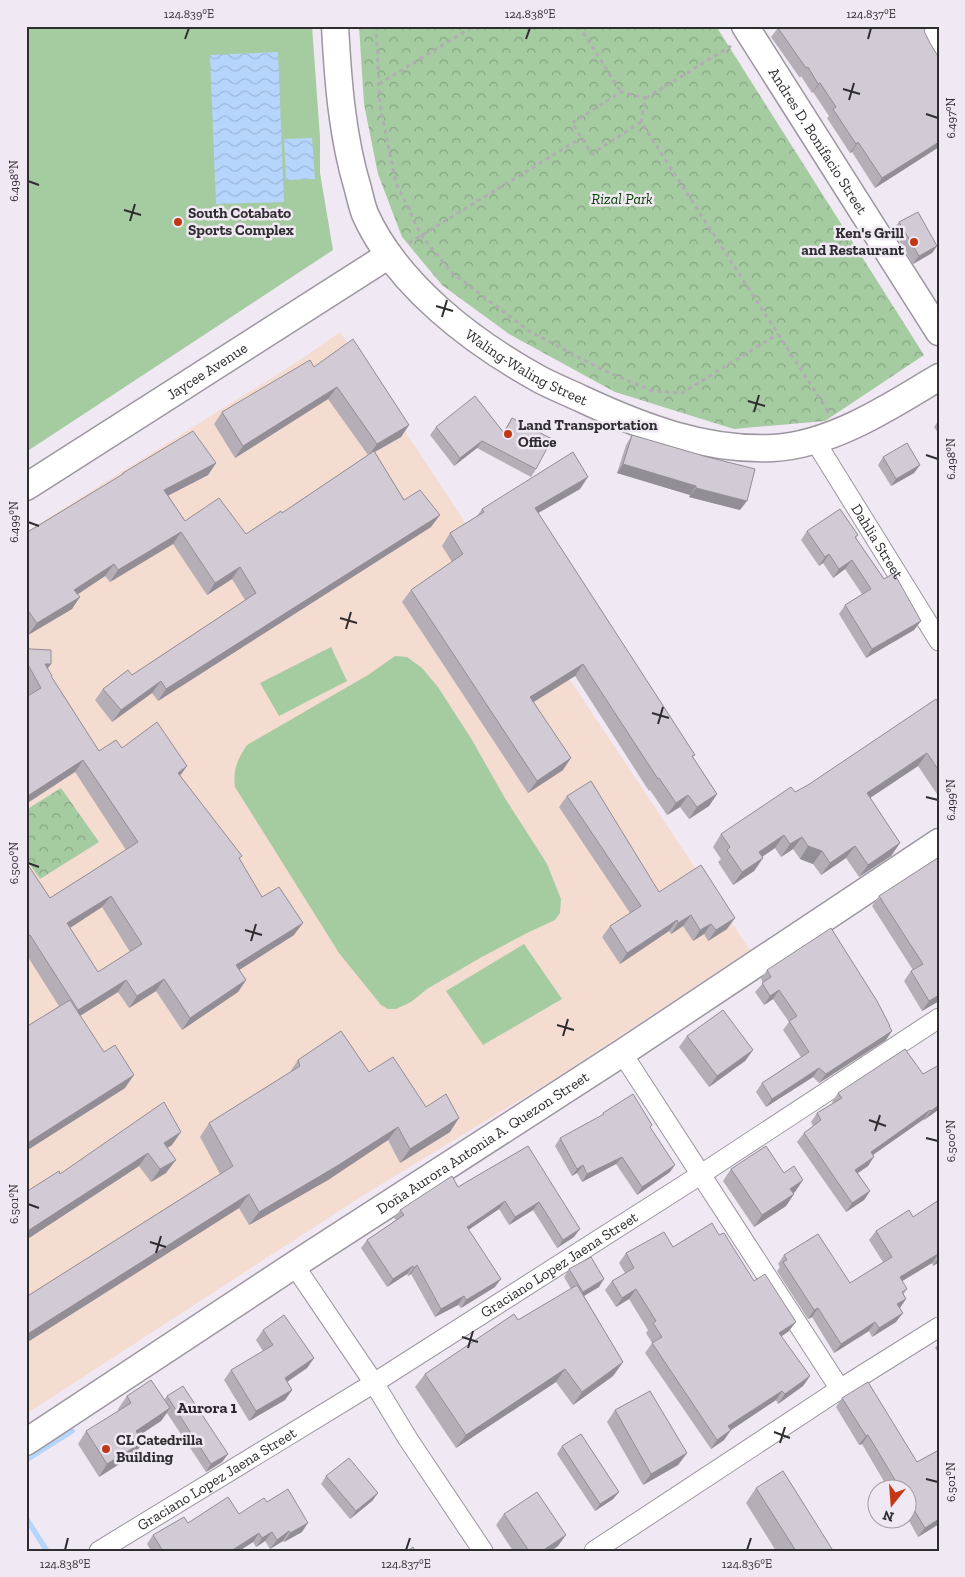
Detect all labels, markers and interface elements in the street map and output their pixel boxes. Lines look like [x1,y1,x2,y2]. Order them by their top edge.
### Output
text: 124.839°E [164,7,214,21]
text: 124.838°E [505,7,555,21]
text: 124.837°E [846,7,896,21]
street label: Andres D. Bonifacio Street [765,64,871,218]
text: 6.497°N [944,97,958,138]
text: 6.498°N [7,160,21,202]
park label: Rizal Park [591,190,653,208]
place label: South Cotabato Sports Complex [188,204,294,239]
marker: South Cotabato Sports Complex [172,216,184,228]
place label: Ken's Grill and Restaurant [801,224,905,259]
marker: Ken's Grill and Restaurant [908,236,920,248]
street label: Waling-Waling Street [462,325,591,410]
street label: Jaycee Avenue [163,339,251,404]
place label: Land Transportation Office [518,416,658,451]
marker: Land Transportation Office [502,428,514,440]
text: 6.498°N [944,438,958,480]
text: 6.499°N [7,501,21,543]
street label: Dahlia Street [847,501,907,582]
text: 6.499°N [944,779,958,821]
text: 6.500°N [7,842,21,884]
street label: Doña Aurora Antonia A. Quezon Street [373,1068,593,1218]
text: 6.500°N [944,1120,958,1162]
text: 6.501°N [7,1184,21,1224]
street label: Graciano Lopez Jaena Street [477,1208,642,1322]
district label: Aurora 1 [177,1398,238,1417]
street label: Graciano Lopez Jaena Street [134,1423,300,1534]
place label: CL Catedrilla Building [116,1431,203,1466]
marker: CL Catedrilla Building [100,1443,112,1455]
text: 6.501°N [944,1462,958,1502]
north arrow [868,1480,918,1530]
text: N [880,1506,896,1526]
text: 124.838°E [40,1557,90,1571]
text: 124.837°E [381,1557,431,1571]
text: 124.836°E [722,1557,772,1571]

